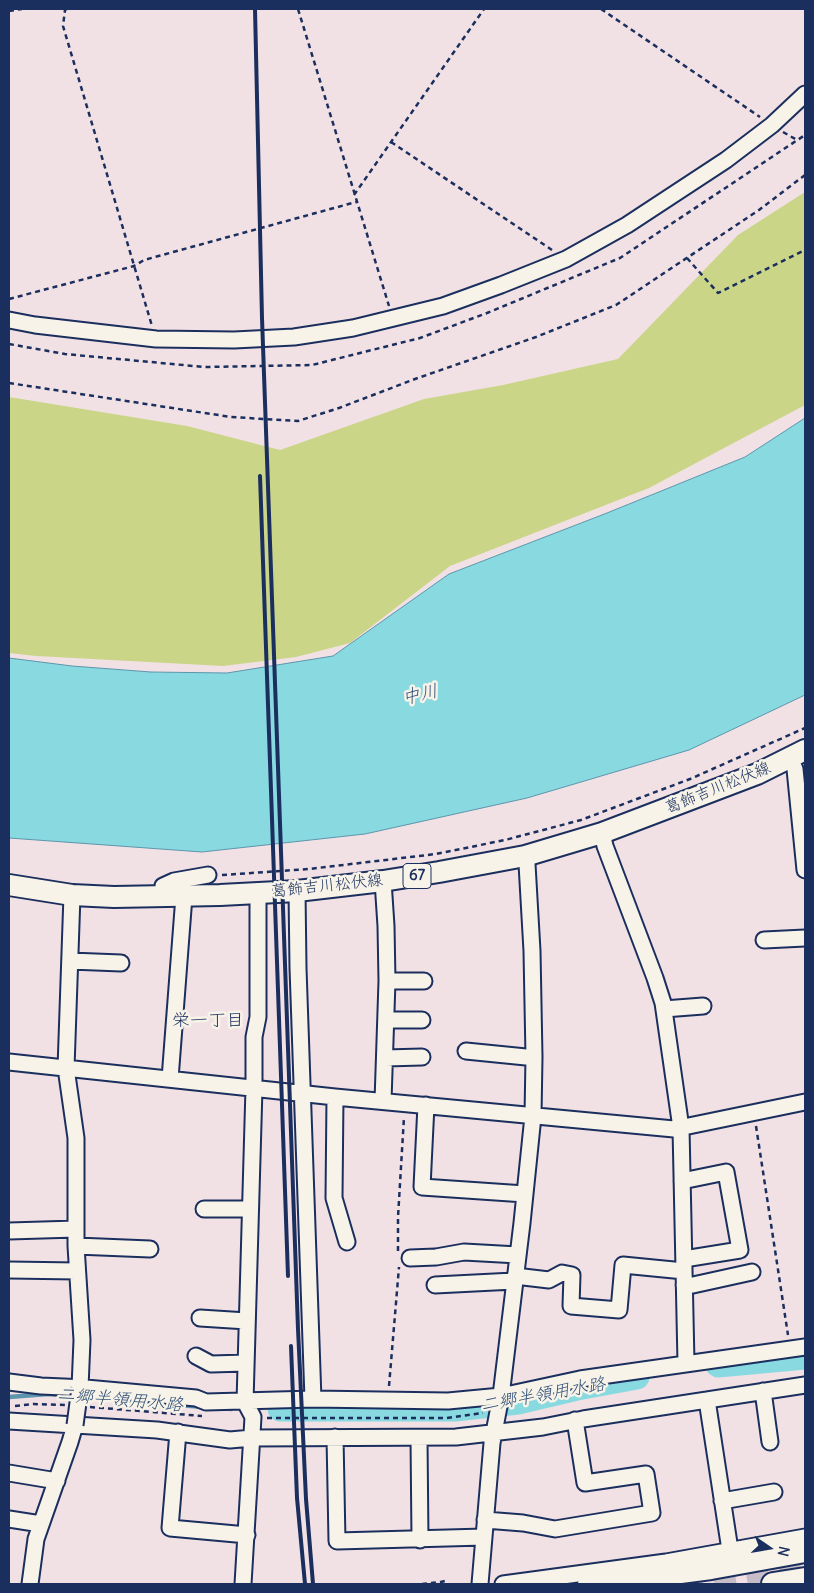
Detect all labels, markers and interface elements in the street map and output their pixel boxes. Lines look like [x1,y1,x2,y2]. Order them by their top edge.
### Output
water label: 中川 [400,680,440,710]
street label: 葛飾吉川松伏線 [662,758,774,818]
road number: 67 [403,864,431,888]
street label: 葛飾吉川松伏線 [270,871,384,901]
district label: 栄一丁目 [172,1010,244,1032]
water label: 二郷半領用水路 [479,1373,607,1417]
water label: 二郷半領用水路 [56,1384,184,1416]
north arrow [744,1523,794,1573]
text: N [774,1545,793,1558]

